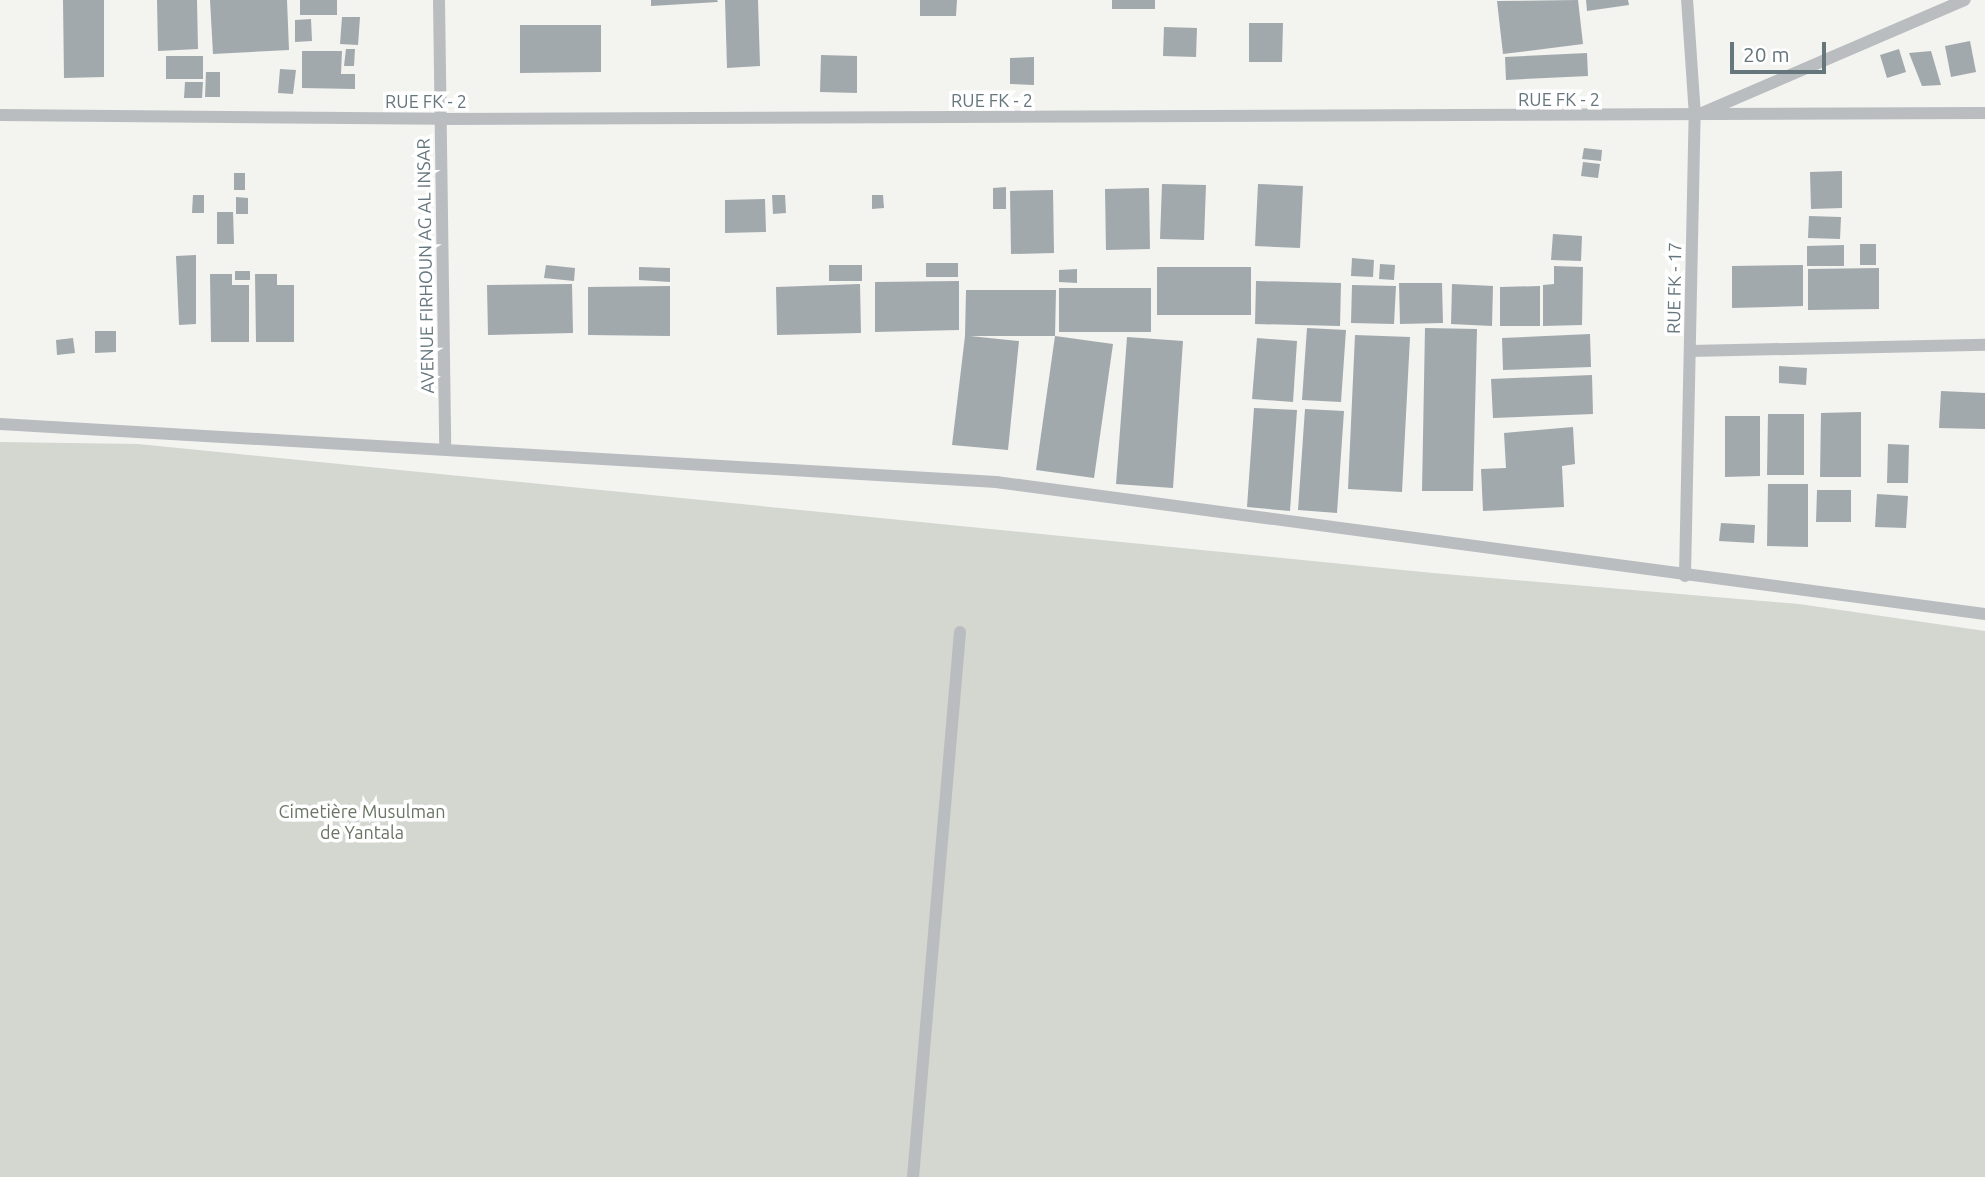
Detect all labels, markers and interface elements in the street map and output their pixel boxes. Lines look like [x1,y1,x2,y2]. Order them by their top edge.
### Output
scale bar [1733,28,1829,72]
text: 20 m [1743,42,1790,66]
street label: RUE FK - 2 [1518,88,1600,110]
street label: RUE FK - 2 [951,89,1033,111]
street label: RUE FK - 2 [385,90,467,112]
street label: AVENUE FIRHOUN AG AL INSAR [412,138,438,394]
street label: RUE FK - 17 [1662,242,1686,334]
park label: Cimetière Musulman de Yantala [279,801,445,844]

